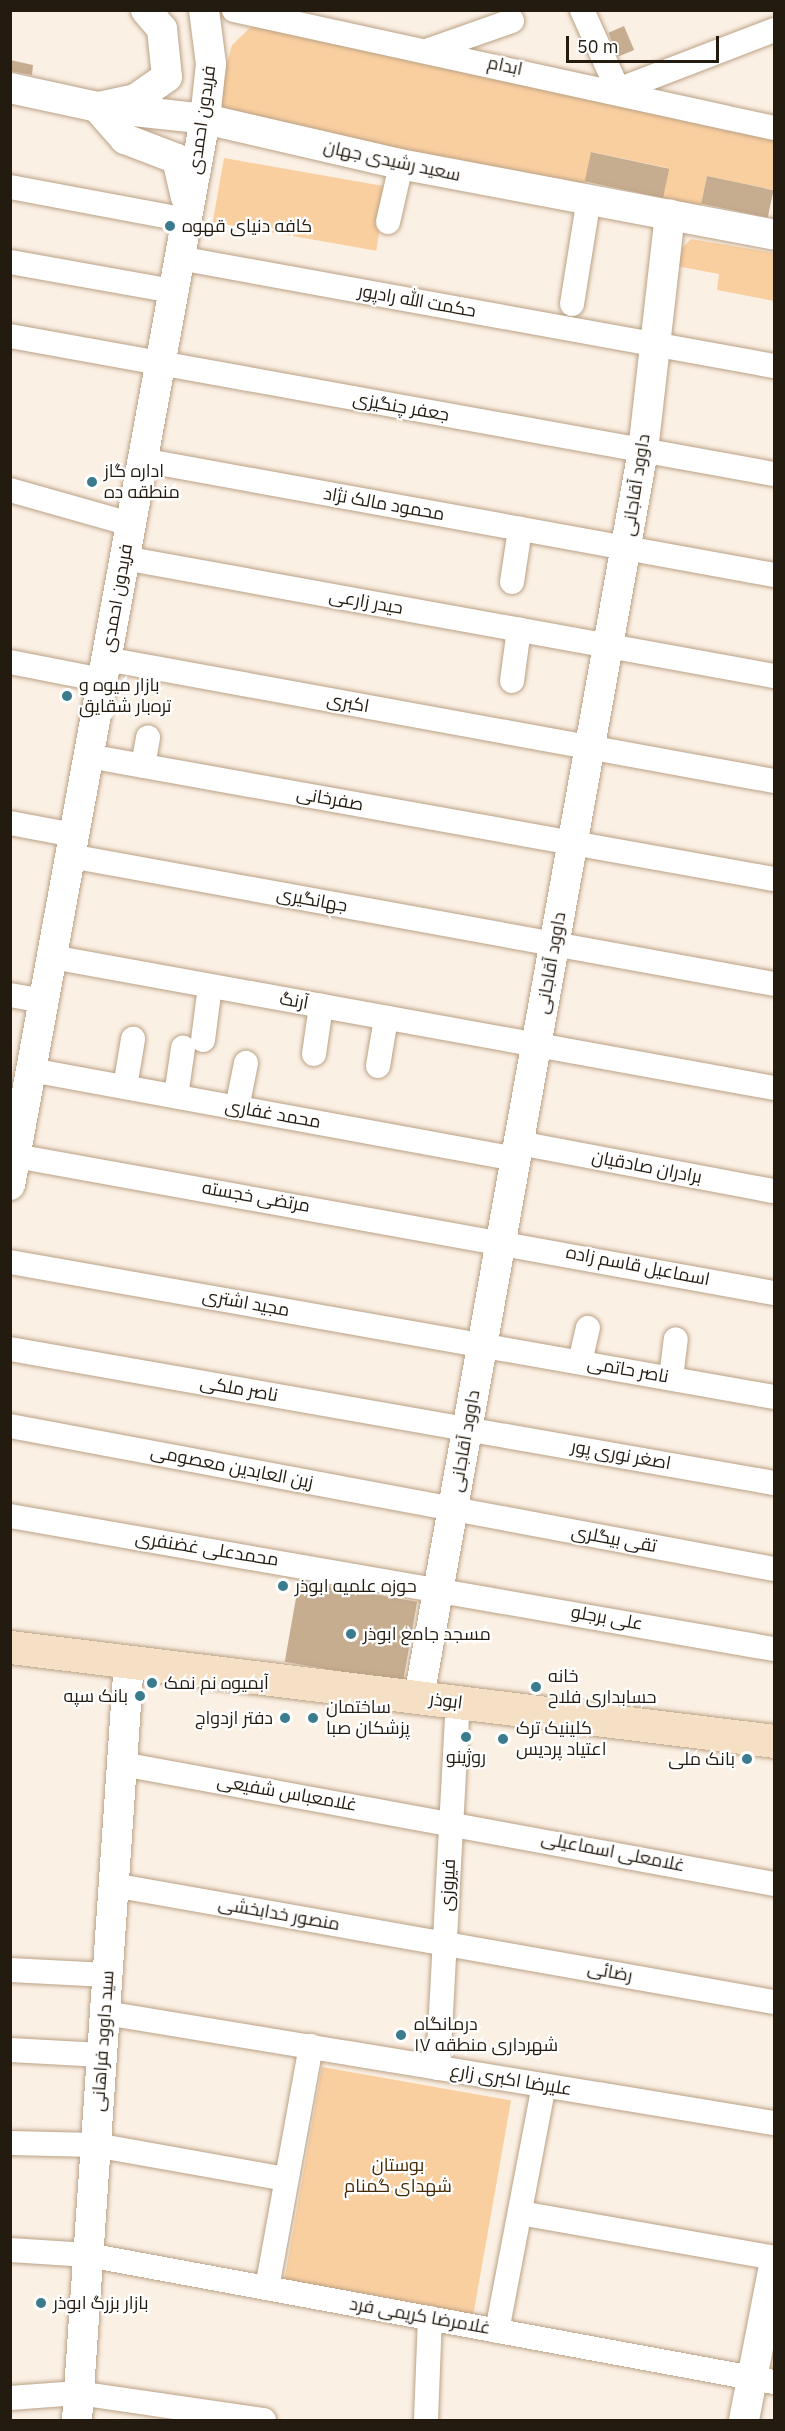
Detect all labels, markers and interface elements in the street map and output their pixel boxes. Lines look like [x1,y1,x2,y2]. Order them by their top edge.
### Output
scale bar [569,24,722,62]
text: 50 m [577,35,619,58]
street label: ابدام [485,52,525,80]
street label: فریدون احمدی [184,64,220,176]
street label: سعید رشیدی جهان [321,136,463,186]
place label: کافه دنیای قهوه [182,215,312,237]
marker: کافه دنیای قهوه [163,219,177,233]
street label: حکمت الله رادپور [356,280,478,322]
street label: جعفر چنگیزی [351,388,451,426]
street label: داوود آقاجانی [617,432,655,538]
place label: اداره گاز منطقه ده [104,461,180,504]
marker: اداره گاز منطقه ده [85,475,99,489]
street label: محمود مالک نژاد [322,483,446,525]
street label: فریدون احمدی [97,542,137,654]
street label: حیدر زارعی [327,585,405,619]
place label: بازار میوه و تره‌بار شقایق [79,675,171,718]
marker: بازار میوه و تره‌بار شقایق [60,689,74,703]
street label: اکبری [325,689,371,717]
street label: صفرخانی [295,782,365,816]
street label: جهانگیری [275,883,349,917]
street label: داوود آقاجانی [531,910,571,1016]
street label: آرنگ [278,988,310,1014]
street label: محمد غفاری [223,1095,323,1133]
street label: برادران صادقیان [590,1146,704,1188]
street label: مرتضی خجسته [200,1177,312,1217]
street label: اسماعیل قاسم زاده [564,1241,712,1291]
street label: مجید اشتری [201,1285,291,1321]
street label: ناصر حاتمی [586,1352,670,1388]
street label: ناصر ملکی [198,1372,280,1406]
street label: داوود آقاجانی [445,1388,485,1494]
street label: اصغر نوری پور [569,1436,673,1474]
street label: زین العابدین معصومی [149,1441,315,1493]
street label: تقی بیگلری [570,1521,658,1557]
street label: محمدعلی غضنفری [134,1527,280,1571]
place label: حوزه علمیه ابوذر [295,1575,417,1597]
marker: حوزه علمیه ابوذر [276,1579,290,1593]
street label: علی برجلو [569,1601,645,1635]
place label: مسجد جامع ابوذر [363,1623,491,1645]
marker: مسجد جامع ابوذر [344,1627,358,1641]
place label: خانه حسابداری فلاح [548,1666,657,1708]
place label: آبمیوه نم نمک [164,1672,269,1694]
marker: آبمیوه نم نمک [145,1676,159,1690]
marker: خانه حسابداری فلاح [529,1680,543,1694]
place label: بانک سپه [64,1685,128,1707]
street label: ابوذر [428,1688,464,1714]
marker: بانک سپه [133,1689,147,1703]
place label: ساختمان پزشکان صبا [326,1697,410,1740]
place label: دفتر ازدواج [195,1707,273,1729]
marker: ساختمان پزشکان صبا [304,1709,322,1727]
marker: دفتر ازدواج [278,1711,292,1725]
place label: کلینیک ترک اعتیاد پردیس [516,1718,606,1760]
marker: روژینو [459,1730,473,1744]
marker: کلینیک ترک اعتیاد پردیس [494,1730,512,1748]
place label: روژینو [446,1746,486,1768]
place label: بانک ملی [668,1748,735,1770]
marker: بانک ملی [740,1752,754,1766]
street label: غلامعباس شفیعی [215,1770,359,1816]
street label: غلامعلی اسماعیلی [539,1827,687,1877]
street label: فیروزی [436,1858,460,1912]
street label: منصور خدابخشی [217,1893,341,1935]
street label: رضائی [586,1957,634,1987]
street label: سید داوود فراهانی [87,1970,119,2112]
place label: درمانگاه شهرداری منطقه ۱۷ [414,2014,558,2056]
marker: درمانگاه شهرداری منطقه ۱۷ [392,2026,410,2044]
street label: علیرضا اکبری زارع [449,2060,573,2100]
park label: بوستان شهدای گمنام [344,2155,452,2198]
place label: بازار بزرگ ابوذر [53,2292,148,2314]
street label: غلامرضا کریمی فرد [348,2293,492,2339]
marker: بازار بزرگ ابوذر [34,2296,48,2310]

